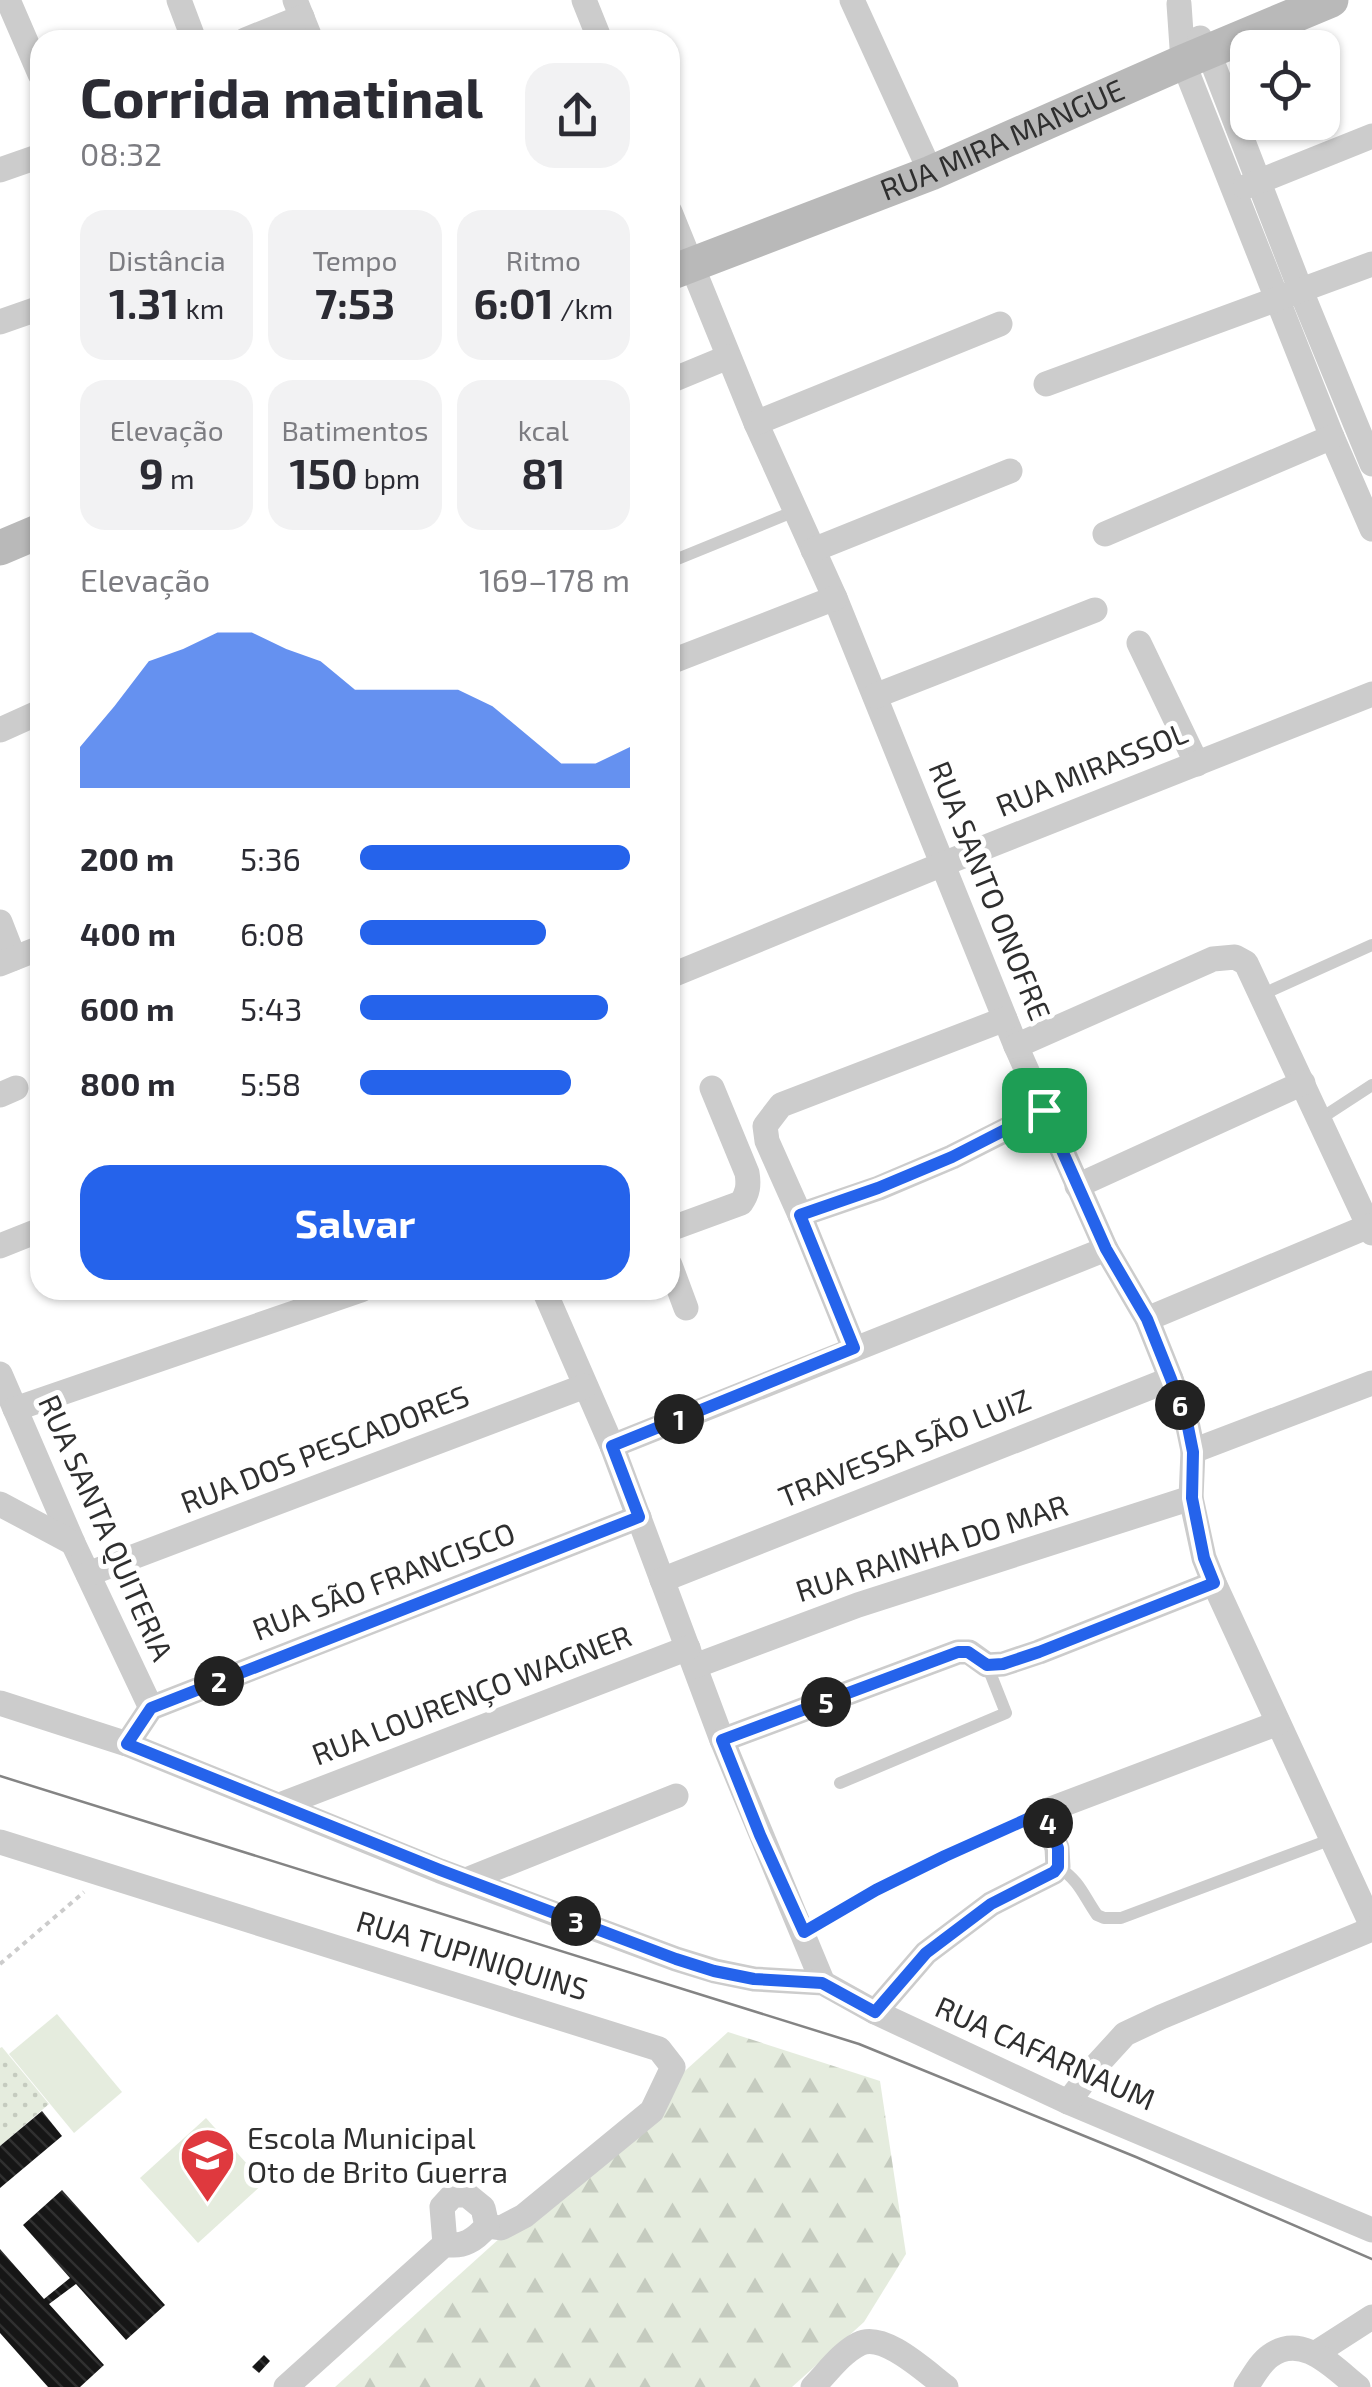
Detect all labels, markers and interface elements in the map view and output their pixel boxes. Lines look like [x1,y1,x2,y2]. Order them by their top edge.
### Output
map controls [1230,30,1340,140]
button: locate [1230,30,1340,140]
text: Corrida matinal [80,63,483,129]
button: share [525,63,630,168]
street label: RUA MIRA MANGUE [875,70,1129,207]
text: 08:32 [80,134,162,172]
text: Distância [108,243,226,277]
text: Tempo [313,243,397,277]
text: Ritmo [506,243,581,277]
text: 1.31 [109,277,179,327]
text: 7:53 [315,277,395,327]
text: 6:01 [473,277,554,327]
text: km [179,291,224,325]
text: /km [554,291,613,325]
text: Elevação [110,413,224,447]
text: Batimentos [282,413,428,447]
text: kcal [518,413,569,447]
text: 9 [139,447,164,497]
text: 150 [290,447,357,497]
text: 81 [521,447,565,497]
text: m [164,461,194,495]
text: bpm [357,461,420,495]
text: Elevação [80,560,210,598]
text: 169–178 m [479,560,630,598]
street label: RUA MIRASSOL [990,713,1192,823]
street label: RUA SANTO ONOFRE [922,755,1059,1025]
text: 200 m [80,839,174,877]
text: 5:36 [240,839,301,877]
text: 400 m [80,914,176,952]
text: 6:08 [240,914,305,952]
text: 600 m [80,989,174,1027]
text: 5:43 [240,989,302,1027]
text: 800 m [80,1064,175,1102]
text: 5:58 [240,1064,301,1102]
pin [1002,1068,1087,1153]
icon: arrive [1017,1083,1072,1138]
button: Salvar [80,1165,630,1280]
street label: RUA DOS PESCADORES [175,1377,473,1520]
street label: TRAVESSA SÃO LUIZ [773,1380,1036,1514]
pin: 6 [1155,1380,1205,1430]
text: 6 [1172,1388,1188,1422]
street label: RUA SANTA QUITERIA [32,1389,182,1666]
pin: 1 [654,1394,704,1444]
text: 1 [673,1402,685,1436]
street label: RUA RAINHA DO MAR [791,1486,1072,1608]
street label: RUA SÃO FRANCISCO [247,1513,520,1647]
street label: RUA LOURENÇO WAGNER [306,1617,636,1773]
pin: 2 [194,1656,244,1706]
text: 2 [211,1664,227,1698]
pin: 5 [801,1677,851,1727]
text: 5 [818,1685,834,1719]
pin: 4 [1023,1798,1073,1848]
text: 4 [1039,1806,1057,1840]
pin: 3 [551,1896,601,1946]
street label: RUA TUPINIQUINS [352,1902,593,2006]
text: 3 [568,1904,584,1938]
street label: RUA CAFARNAUM [930,1988,1161,2117]
place label: Escola Municipal Oto de Brito Guerra [247,2119,508,2189]
school or university icon: Escola Municipal Oto de Brito Guerra [178,2126,238,2205]

